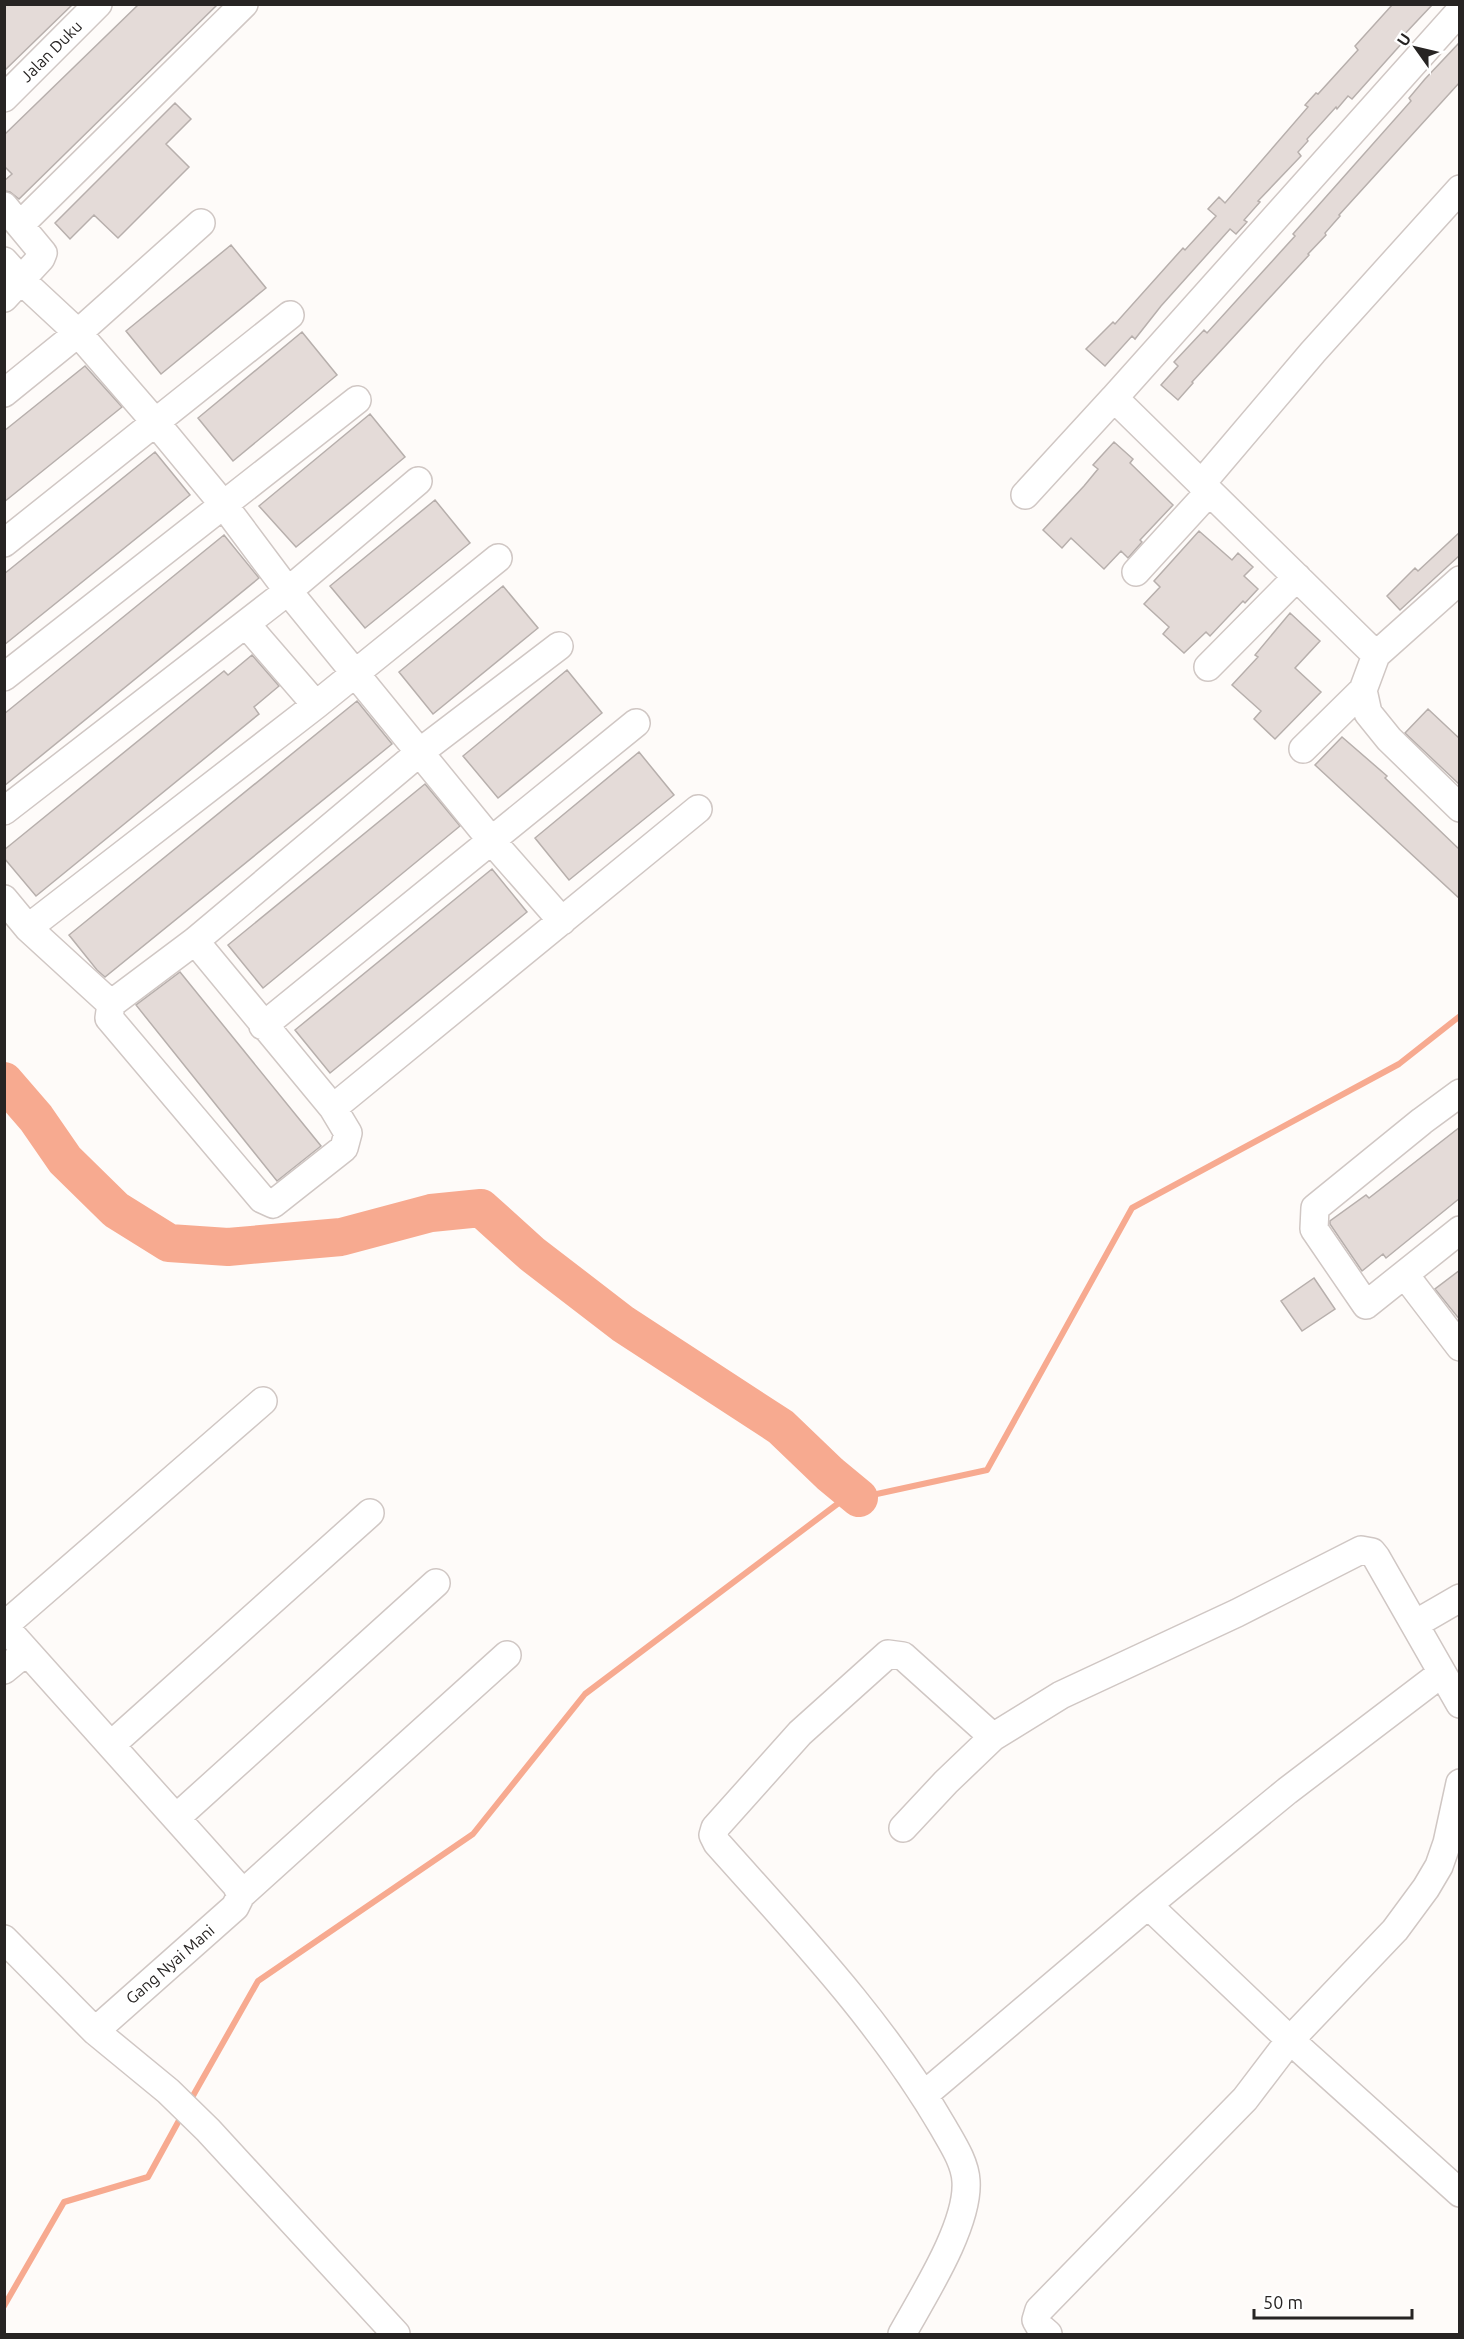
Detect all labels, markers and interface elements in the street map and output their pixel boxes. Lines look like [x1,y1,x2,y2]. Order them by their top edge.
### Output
street label: Jalan Duku [17,17,85,85]
north arrow [1386,18,1446,78]
text: U [1393,30,1414,49]
street label: Gang Nyai Mani [122,1921,218,2007]
scale bar [1254,2282,1412,2320]
text: 50 m [1263,2292,1303,2312]

